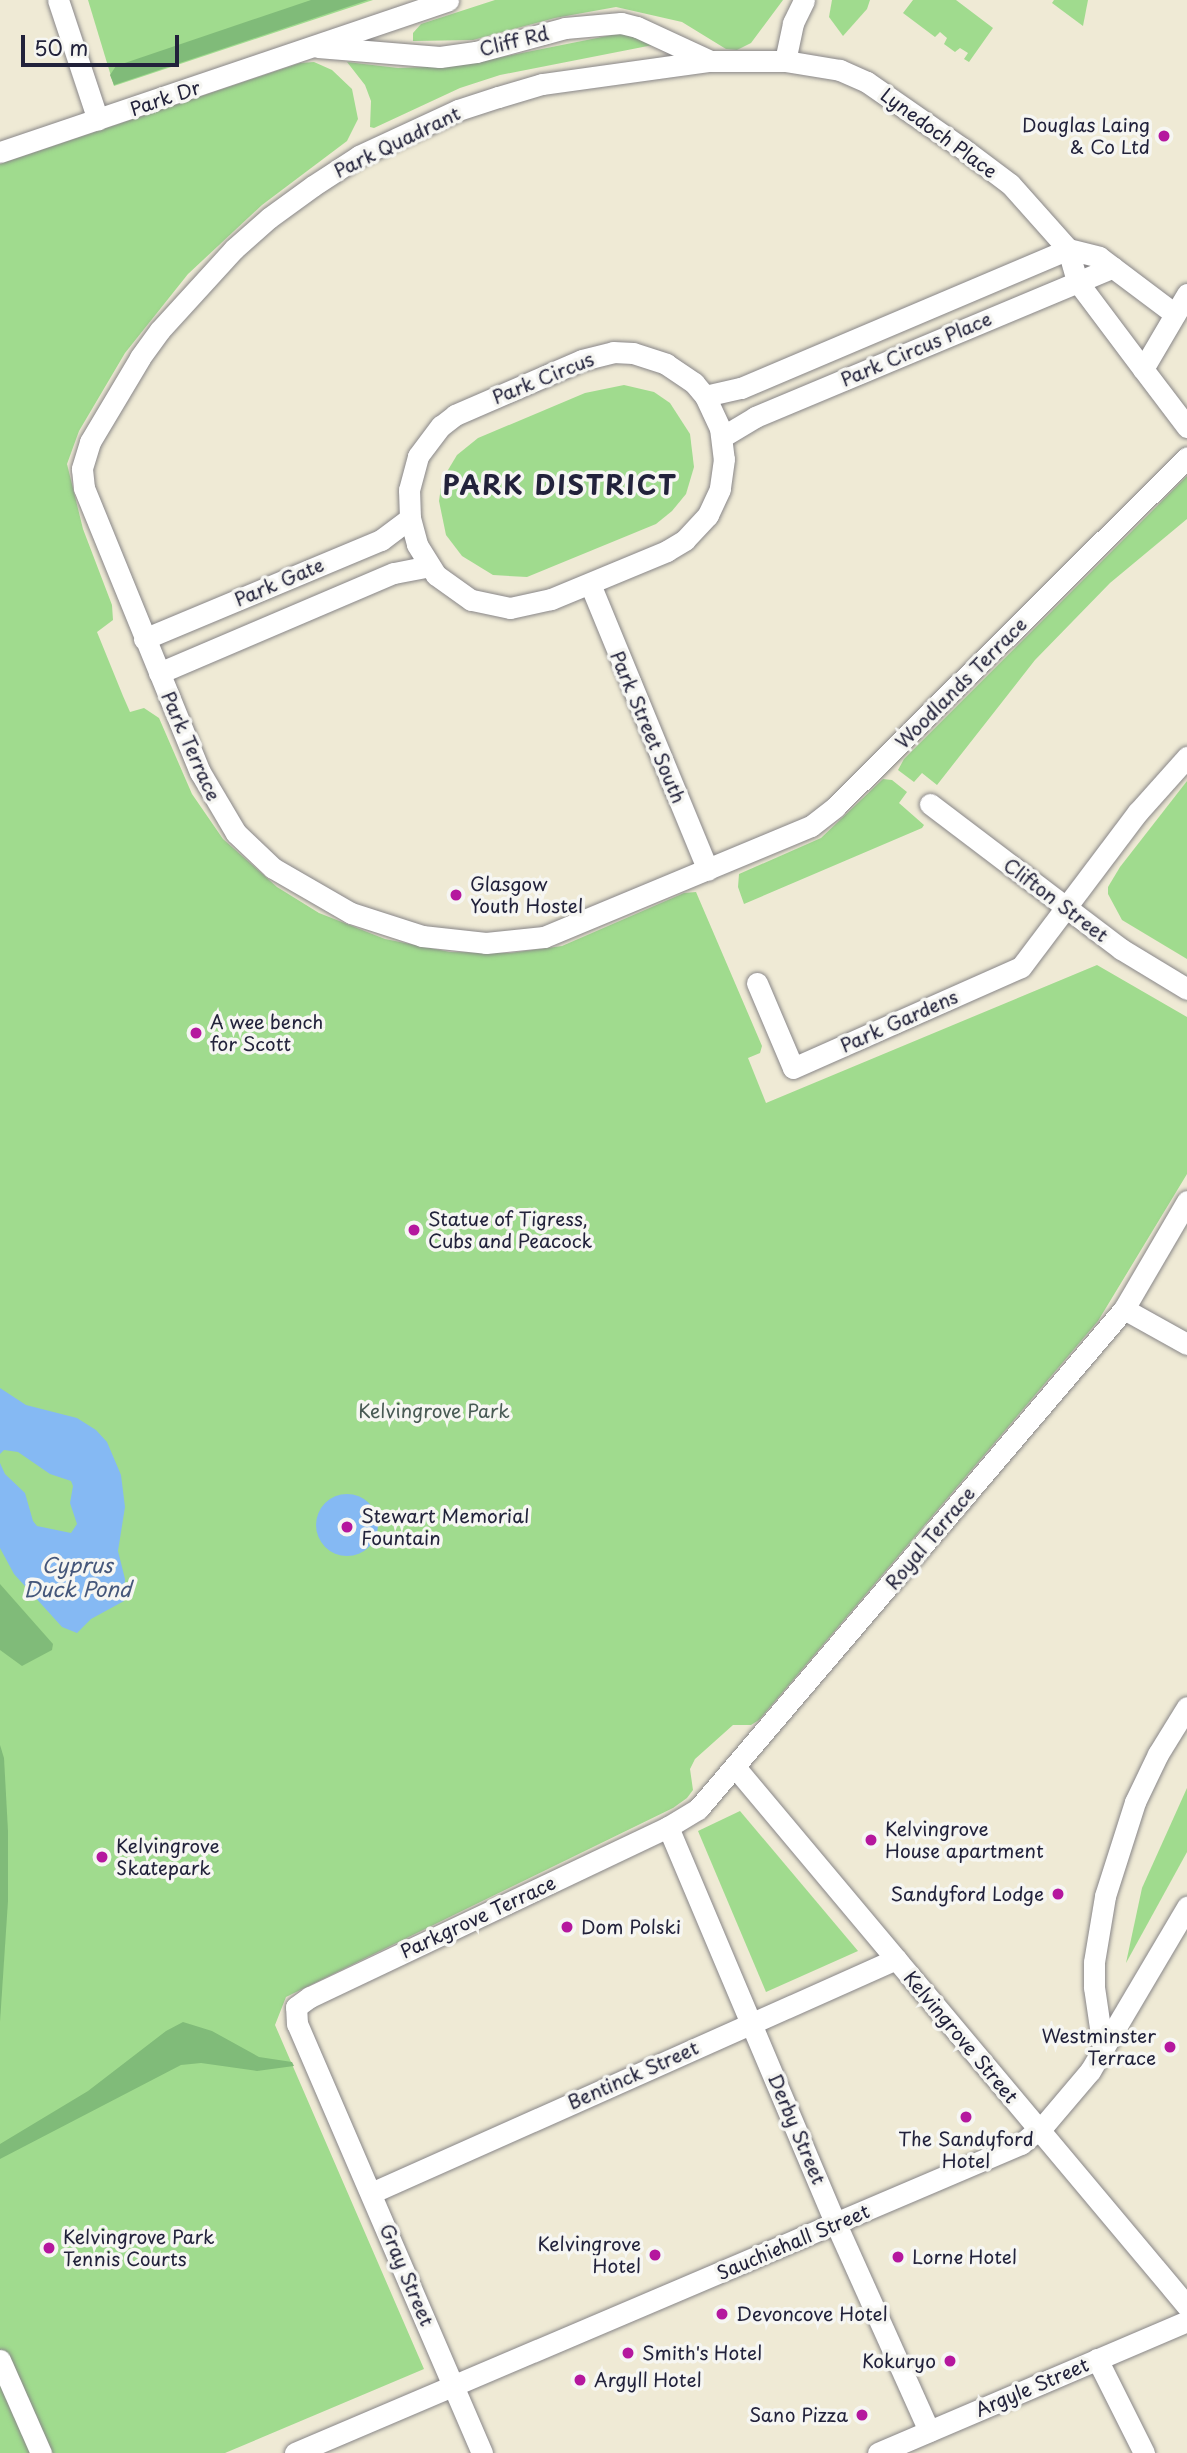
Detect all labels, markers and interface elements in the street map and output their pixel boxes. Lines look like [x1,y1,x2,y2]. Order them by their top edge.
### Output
scale bar [24,21,182,65]
street label: Cliff Rd [477,21,551,61]
text: 50 m [34,31,88,63]
street label: Park Dr [127,75,203,121]
street label: Lynedoch Place [876,83,1002,183]
street label: Park Quadrant [330,102,464,182]
place label: Douglas Laing & Co Ltd [1022,114,1150,158]
marker: Douglas Laing & Co Ltd [1156,128,1172,144]
street label: Park Circus Place [837,307,995,391]
street label: Park Circus [489,347,597,409]
district label: PARK DISTRICT [445,469,675,501]
street label: Park Gate [232,553,326,611]
street label: Woodlands Terrace [891,613,1031,753]
street label: Park Street South [606,647,690,807]
street label: Park Terrace [157,688,225,804]
street label: Clifton Street [999,853,1113,947]
place label: Glasgow Youth Hostel [470,873,583,917]
marker: Glasgow Youth Hostel [448,887,464,903]
street label: Park Gardens [838,985,960,1057]
place label: A wee bench for Scott [210,1011,325,1055]
marker: A wee bench for Scott [188,1025,204,1041]
place label: Statue of Tigress, Cubs and Peacock [428,1208,595,1252]
marker: Statue of Tigress, Cubs and Peacock [406,1222,422,1238]
park label: Kelvingrove Park [358,1400,510,1422]
street label: Royal Terrace [881,1482,979,1594]
place label: Stewart Memorial Fountain [361,1505,529,1549]
marker: Stewart Memorial Fountain [339,1519,355,1535]
water label: Cyprus Duck Pond [23,1551,131,1601]
place label: Kelvingrove House apartment [885,1818,1044,1862]
marker: Kelvingrove House apartment [863,1832,879,1848]
place label: Kelvingrove Skatepark [116,1835,220,1879]
marker: Kelvingrove Skatepark [94,1849,110,1865]
street label: Parkgrove Terrace [397,1871,559,1963]
place label: Sandyford Lodge [889,1883,1044,1905]
marker: Sandyford Lodge [1050,1886,1066,1902]
place label: Dom Polski [581,1916,681,1938]
marker: Dom Polski [559,1919,575,1935]
street label: Kelvingrove Street [899,1966,1023,2108]
place label: Westminster Terrace [1041,2025,1156,2069]
street label: Bentinck Street [563,2036,703,2114]
marker: Westminster Terrace [1162,2039,1178,2055]
street label: Derby Street [763,2069,831,2189]
marker: The Sandyford Hotel [958,2109,974,2125]
place label: The Sandyford Hotel [898,2128,1034,2172]
street label: Sauchiehall Street [713,2199,873,2285]
street label: Gray Street [375,2220,439,2330]
place label: Kelvingrove Park Tennis Courts [63,2226,215,2270]
place label: Kelvingrove Hotel [537,2233,641,2277]
marker: Kelvingrove Park Tennis Courts [41,2240,57,2256]
place label: Lorne Hotel [912,2246,1019,2268]
marker: Kelvingrove Hotel [647,2247,663,2263]
marker: Lorne Hotel [890,2249,906,2265]
place label: Devoncove Hotel [736,2303,887,2325]
marker: Devoncove Hotel [714,2306,730,2322]
place label: Smith's Hotel [642,2342,763,2364]
marker: Smith's Hotel [620,2345,636,2361]
place label: Kokuryo [862,2350,936,2372]
marker: Kokuryo [942,2353,958,2369]
street label: Argyle Street [971,2353,1093,2421]
place label: Argyll Hotel [594,2369,703,2391]
marker: Argyll Hotel [572,2372,588,2388]
place label: Sano Pizza [749,2404,848,2426]
marker: Sano Pizza [854,2407,870,2423]

